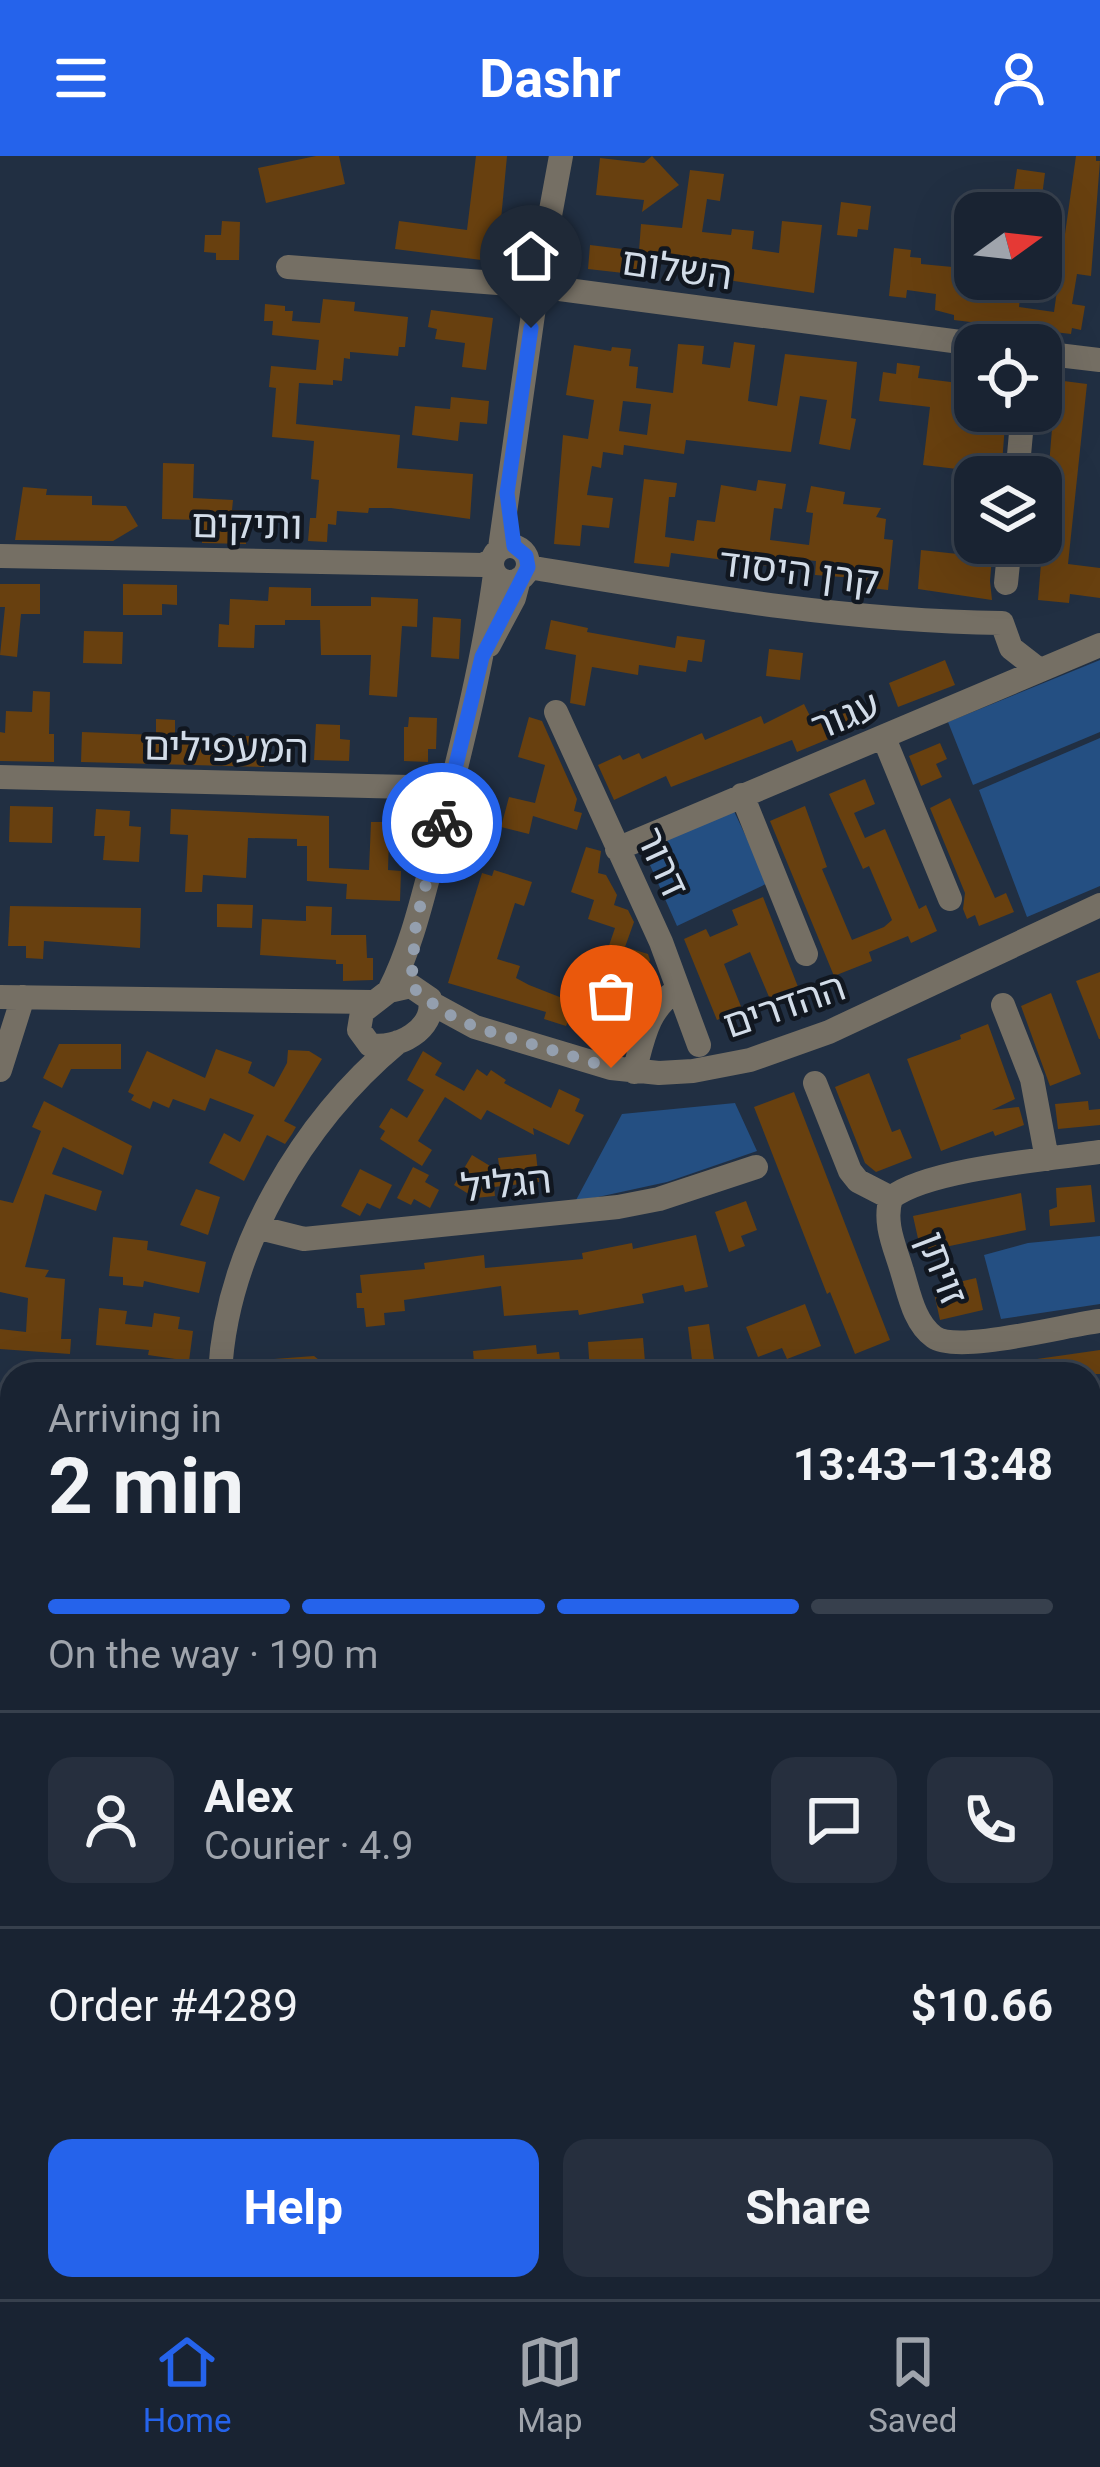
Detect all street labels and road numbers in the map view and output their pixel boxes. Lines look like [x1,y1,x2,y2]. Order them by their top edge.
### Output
street label: השלום [619,238,735,300]
street label: ותיקים [191,501,303,549]
street label: קרן היסוד [716,539,882,605]
street label: עגור [805,682,886,750]
street label: המעפילים [143,724,309,772]
street label: דרור [626,820,698,905]
street label: ההדרים [717,964,851,1048]
street label: הגליל [459,1156,554,1212]
street label: זויתן [907,1225,977,1312]

